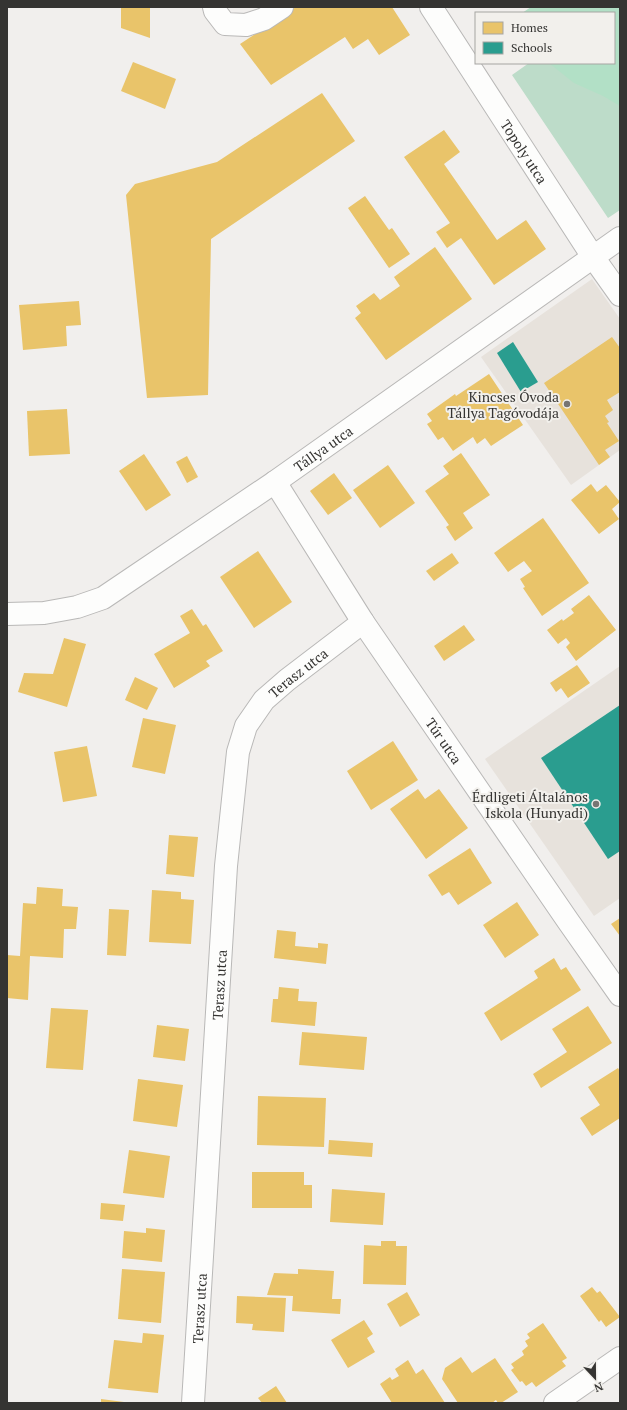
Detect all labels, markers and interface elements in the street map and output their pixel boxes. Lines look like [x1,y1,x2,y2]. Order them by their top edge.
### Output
legend [475,12,615,64]
text: Homes [511,20,548,35]
text: Schools [511,40,552,55]
street label: Topoly utca [497,116,552,187]
place label: Kincses Óvoda Tállya Tagóvodája [447,387,559,422]
marker: Kincses Óvoda Tállya Tagóvodája [562,399,572,409]
street label: Tállya utca [289,421,356,476]
street label: Terasz utca [264,643,331,702]
street label: Túr utca [422,714,467,767]
place label: Érdligeti Általános Iskola (Hunyadi) [472,787,588,822]
marker: Érdligeti Általános Iskola (Hunyadi) [591,799,601,809]
street label: Terasz utca [207,949,230,1021]
street label: Terasz utca [187,1272,210,1344]
north arrow [575,1358,615,1398]
text: N [592,1379,605,1396]

